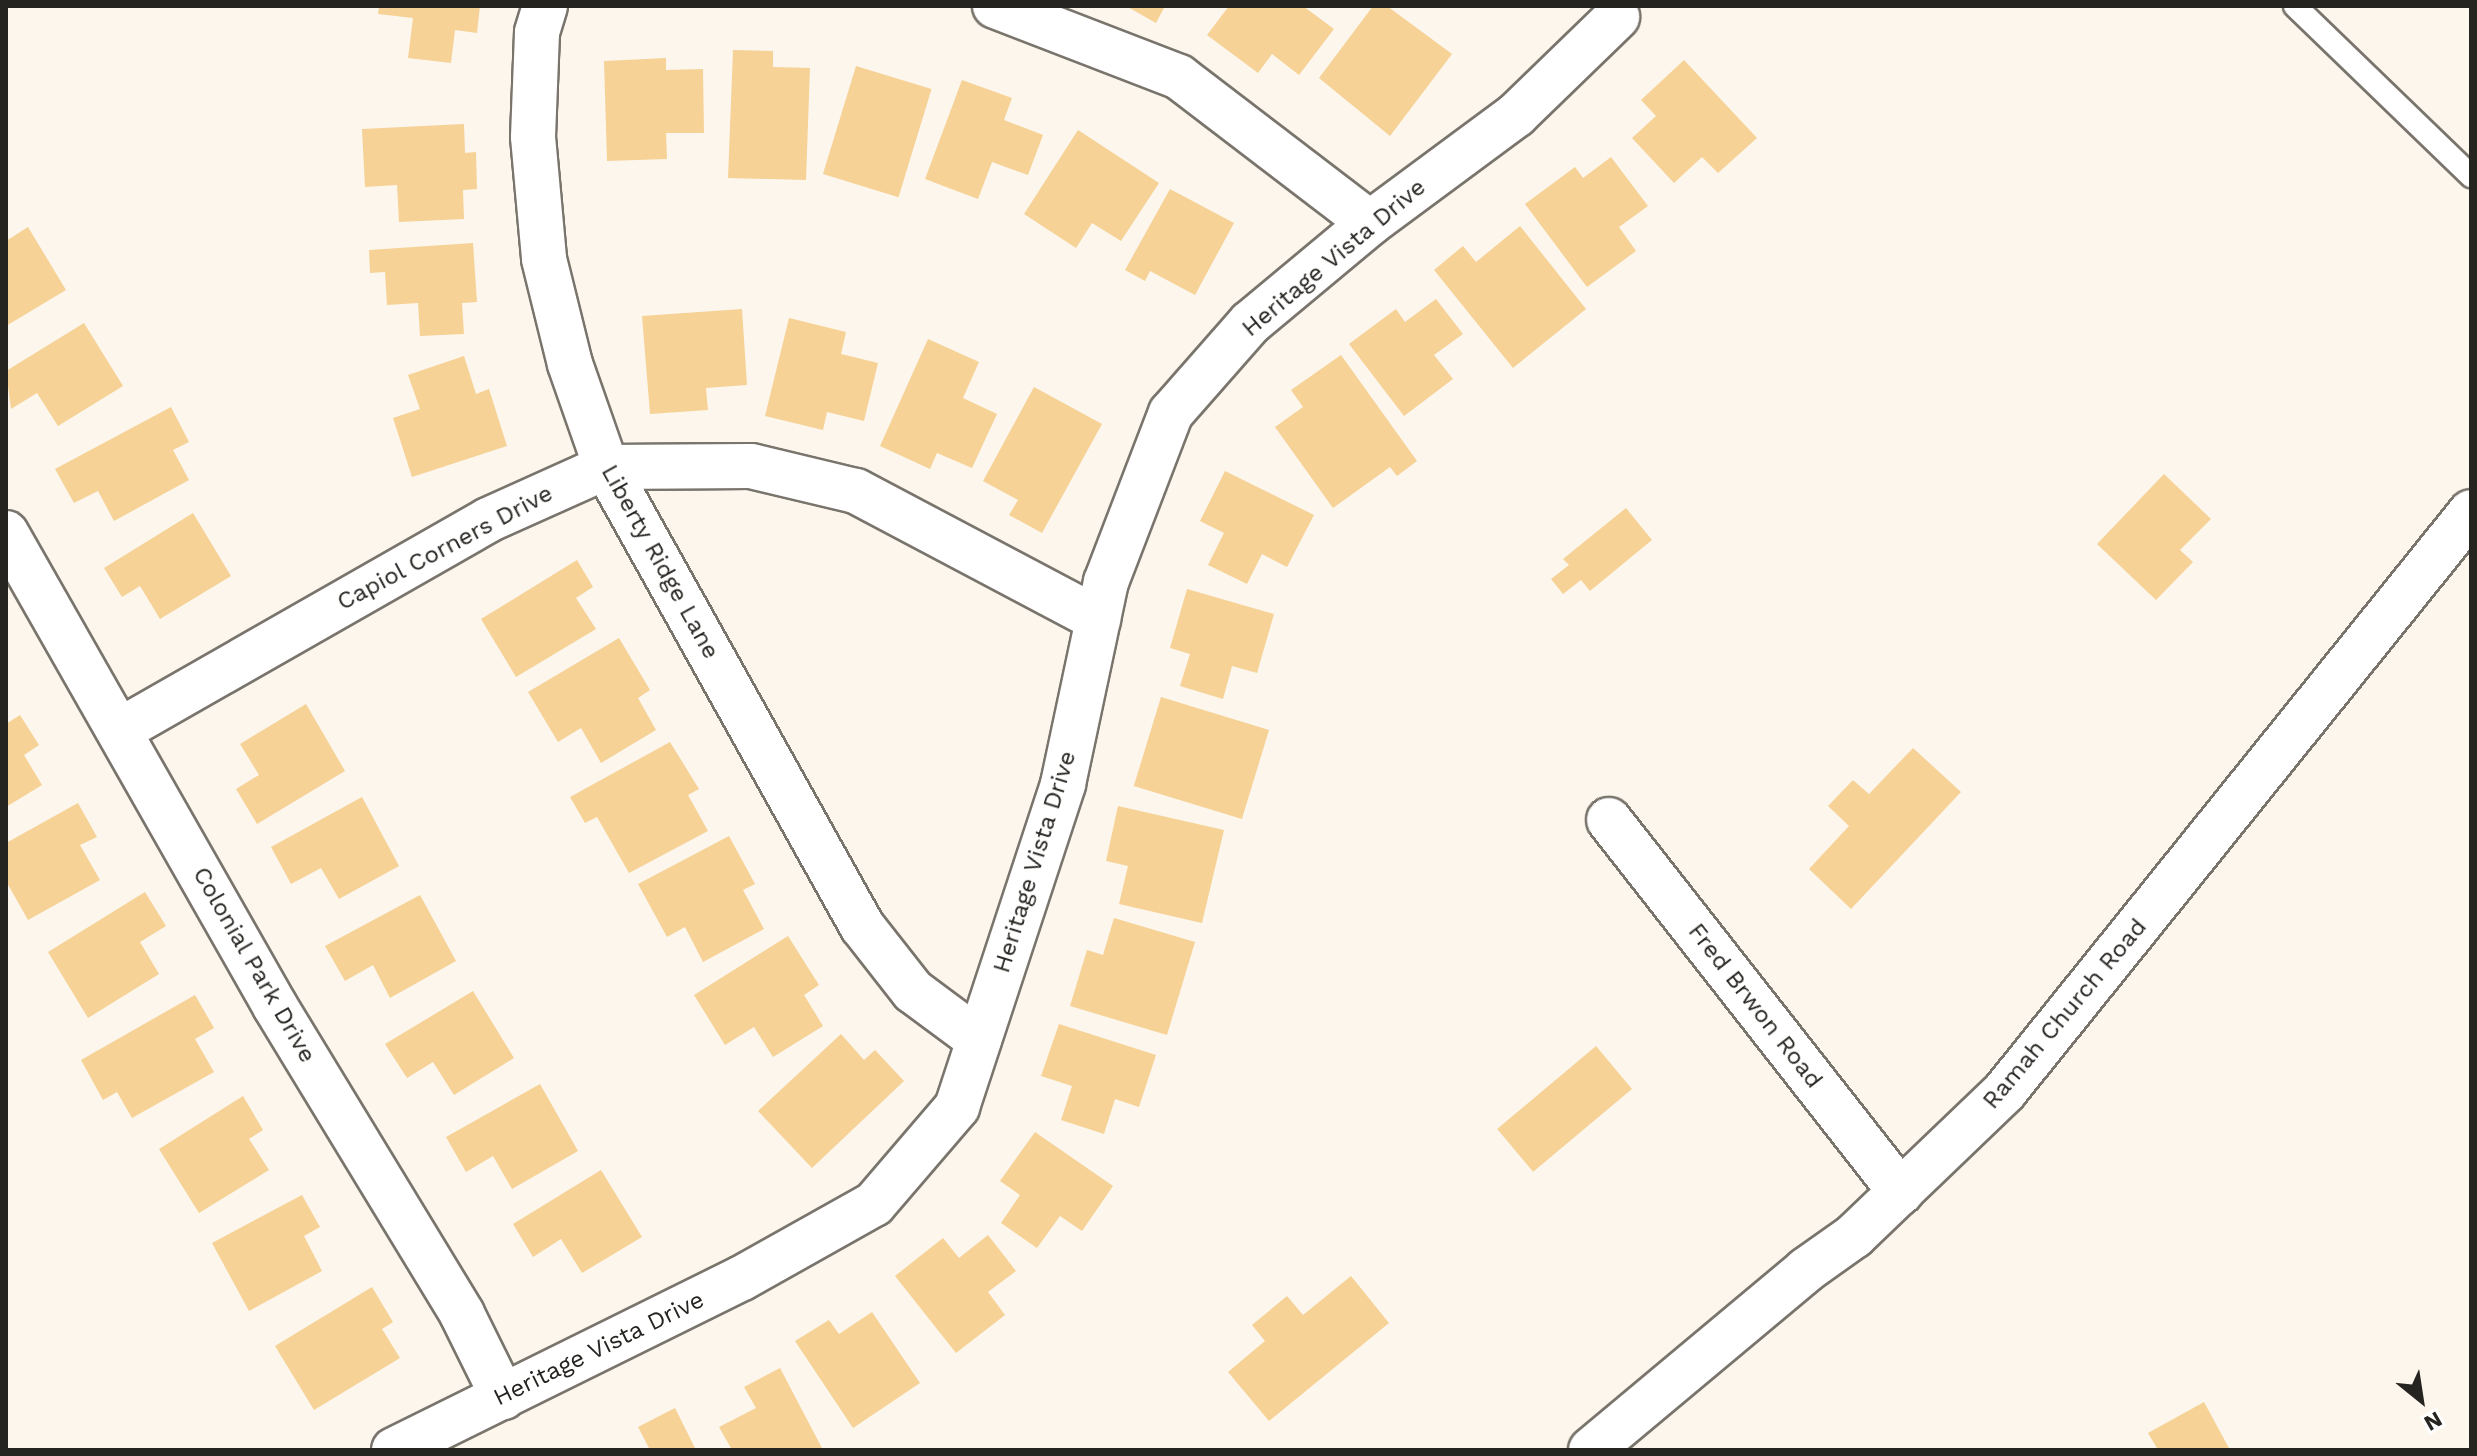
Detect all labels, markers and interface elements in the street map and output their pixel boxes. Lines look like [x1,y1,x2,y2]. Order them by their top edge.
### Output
street label: Heritage Vista Drive [1236,172,1432,344]
street label: Liberty Ridge Lane [595,460,725,664]
street label: Capiol Corners Drive [332,479,558,617]
street label: Heritage Vista Drive [987,747,1083,977]
street label: Colonial Park Drive [186,861,322,1069]
street label: Ramah Church Road [1977,913,2153,1115]
street label: Fred Brwon Road [1682,918,1828,1094]
street label: Heritage Vista Drive [488,1285,710,1413]
north arrow [2381,1360,2461,1440]
text: N [2420,1406,2447,1436]

